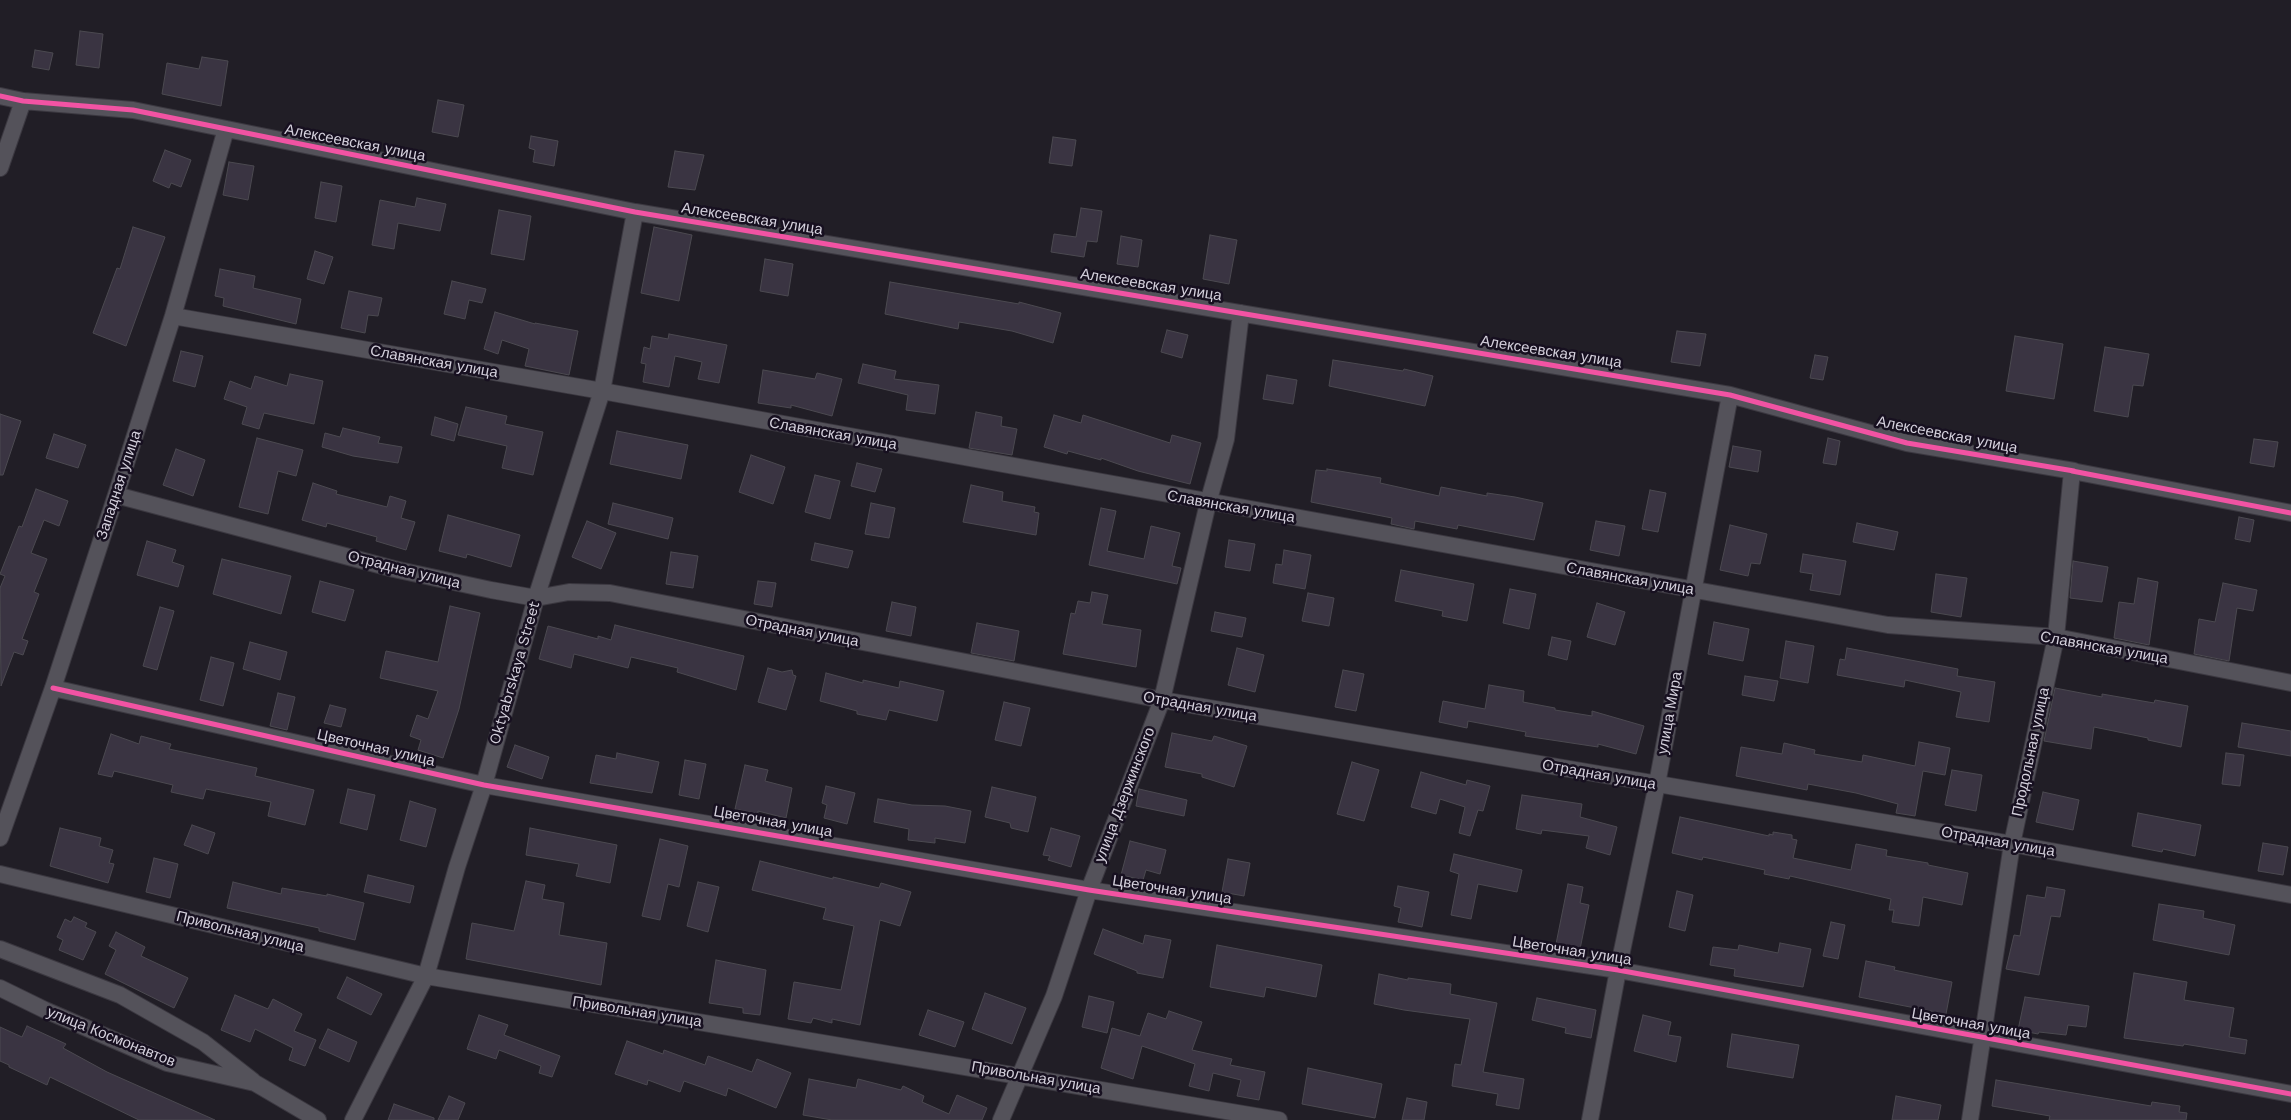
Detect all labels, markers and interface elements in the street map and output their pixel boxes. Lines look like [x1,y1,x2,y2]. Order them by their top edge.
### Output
street label: Алексеевская улица [283,121,427,165]
street label: Алексеевская улица [680,199,824,239]
street label: Алексеевская улица [1079,265,1223,305]
street label: Алексеевская улица [1479,332,1623,372]
street label: Славянская улица [369,342,499,382]
street label: Алексеевская улица [1875,413,2019,457]
street label: Славянская улица [768,414,898,454]
street label: Западная улица [93,428,145,542]
street label: Славянская улица [1166,487,1296,527]
street label: Отрадная улица [346,547,462,593]
street label: Славянская улица [1565,559,1695,599]
street label: Oktyabrskaya Street [486,599,544,747]
street label: Отрадная улица [744,611,860,651]
street label: Славянская улица [2039,628,2169,668]
street label: улица Мира [1654,670,1686,756]
street label: Продольная улица [2009,686,2053,818]
street label: Отрадная улица [1142,688,1258,726]
street label: улица Дзержинского [1091,725,1159,865]
street label: Цветочная улица [315,726,437,770]
street label: Отрадная улица [1541,756,1657,794]
street label: Цветочная улица [712,803,834,841]
street label: Отрадная улица [1940,823,2056,861]
street label: Цветочная улица [1111,872,1233,908]
street label: Привольная улица [174,907,306,957]
street label: Цветочная улица [1511,933,1633,969]
street label: Привольная улица [571,993,703,1031]
street label: улица Космонавтов [44,1003,178,1071]
street label: Цветочная улица [1910,1005,2032,1043]
street label: Привольная улица [970,1058,1102,1098]

